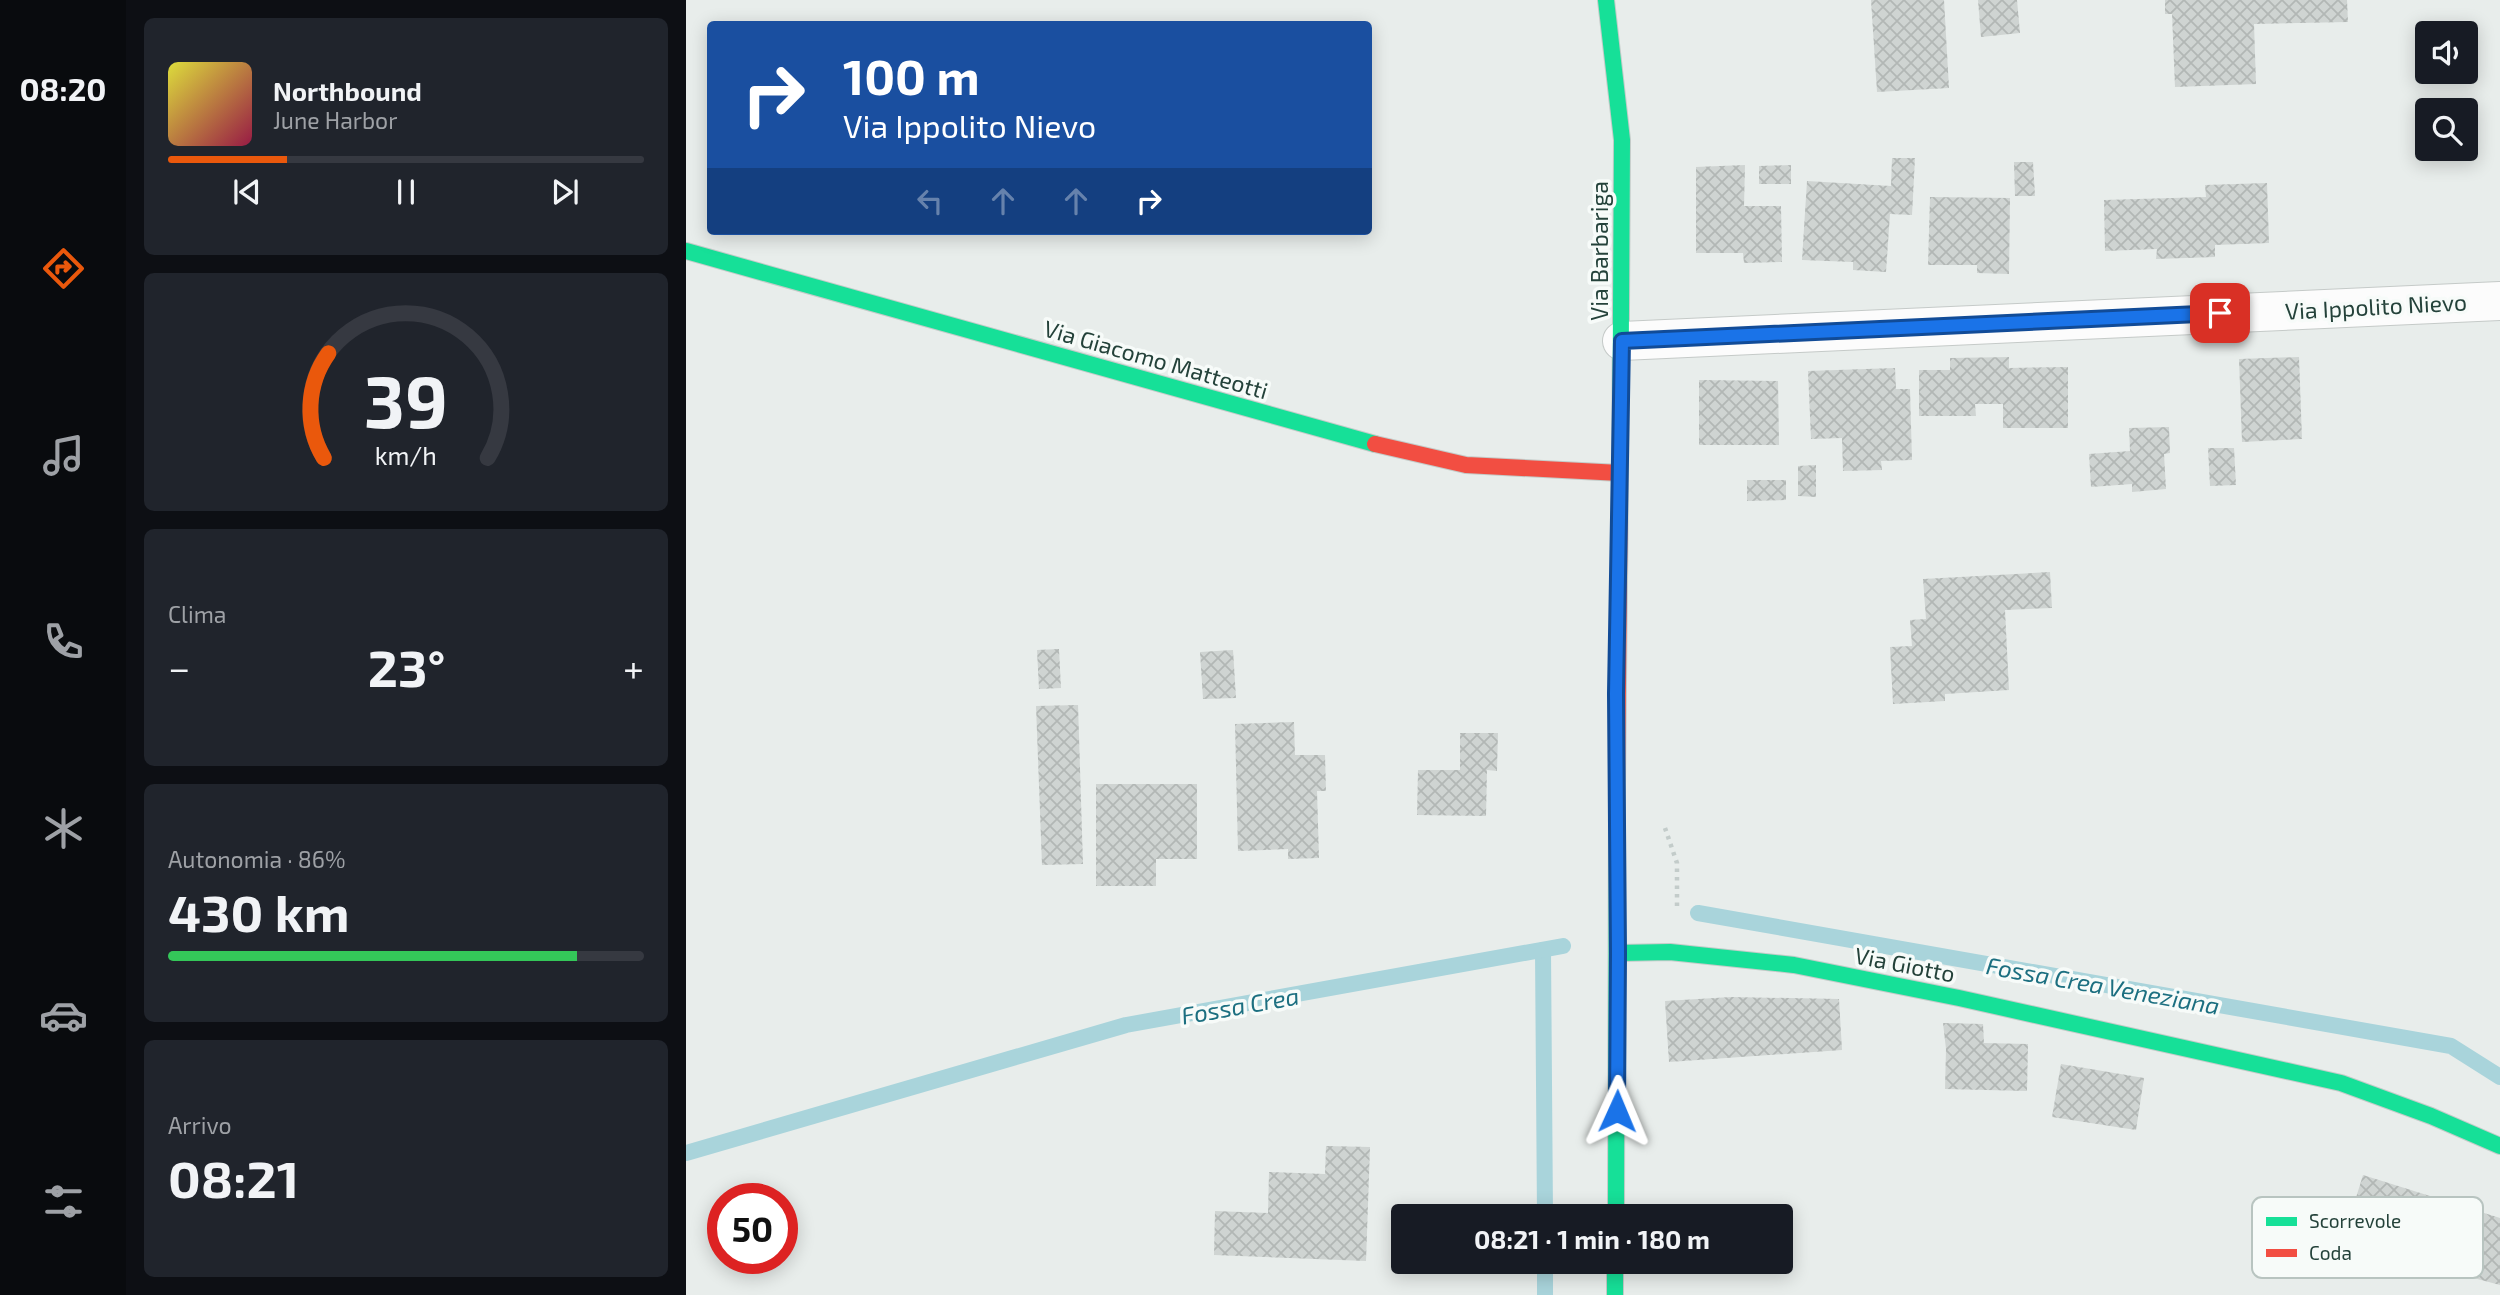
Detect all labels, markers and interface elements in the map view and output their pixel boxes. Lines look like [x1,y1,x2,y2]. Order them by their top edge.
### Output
map controls [2415,21,2478,161]
button: sound [2415,21,2478,84]
text: 100 m [843,46,980,105]
icon: right [728,49,819,140]
text: 08:20 [19,69,107,107]
text: Northbound [273,75,422,106]
button: search [2415,98,2478,161]
text: June Harbor [273,106,397,134]
text: Via Ippolito Nievo [843,106,1096,144]
icon: previous [228,173,266,211]
icon: pause [387,173,425,211]
icon: next [546,173,584,211]
street label: Via Barbariga [1585,181,1613,321]
icon: left [911,182,949,220]
icon: ahead [984,182,1022,220]
icon: ahead [1057,182,1095,220]
icon: right [1130,182,1168,220]
icon: directions [39,244,88,293]
pin [2190,283,2250,343]
street label: Via Ippolito Nievo [2284,287,2468,325]
icon: arrive [2201,294,2239,332]
street label: Via Giacomo Matteotti [1041,314,1271,404]
text: 39 [364,356,448,444]
icon: music [39,431,88,480]
text: km/h [375,440,437,470]
text: Clima [168,600,226,628]
icon: phone [39,617,88,666]
text: 23° [368,635,445,697]
text: − [168,644,190,690]
text: + [623,644,644,690]
icon: climate [39,804,88,853]
text: Autonomia · 86% [168,845,346,873]
text: 430 km [168,880,350,942]
street label: Via Giotto [1853,941,1957,987]
water label: Fossa Crea Veneziana [1984,950,2222,1020]
water label: Fossa Crea [1179,980,1301,1030]
icon: car [39,991,88,1040]
position arrow [1580,1074,1654,1148]
text: Arrivo [168,1111,232,1139]
text: 08:21 [168,1146,299,1208]
icon: filters [39,1177,88,1226]
speed limit sign: 50 [707,1183,798,1274]
legend [2252,1197,2483,1278]
text: Scorrevole [2309,1209,2401,1232]
text: 08:21 · 1 min · 180 m [1474,1223,1710,1254]
text: Coda [2309,1241,2352,1264]

